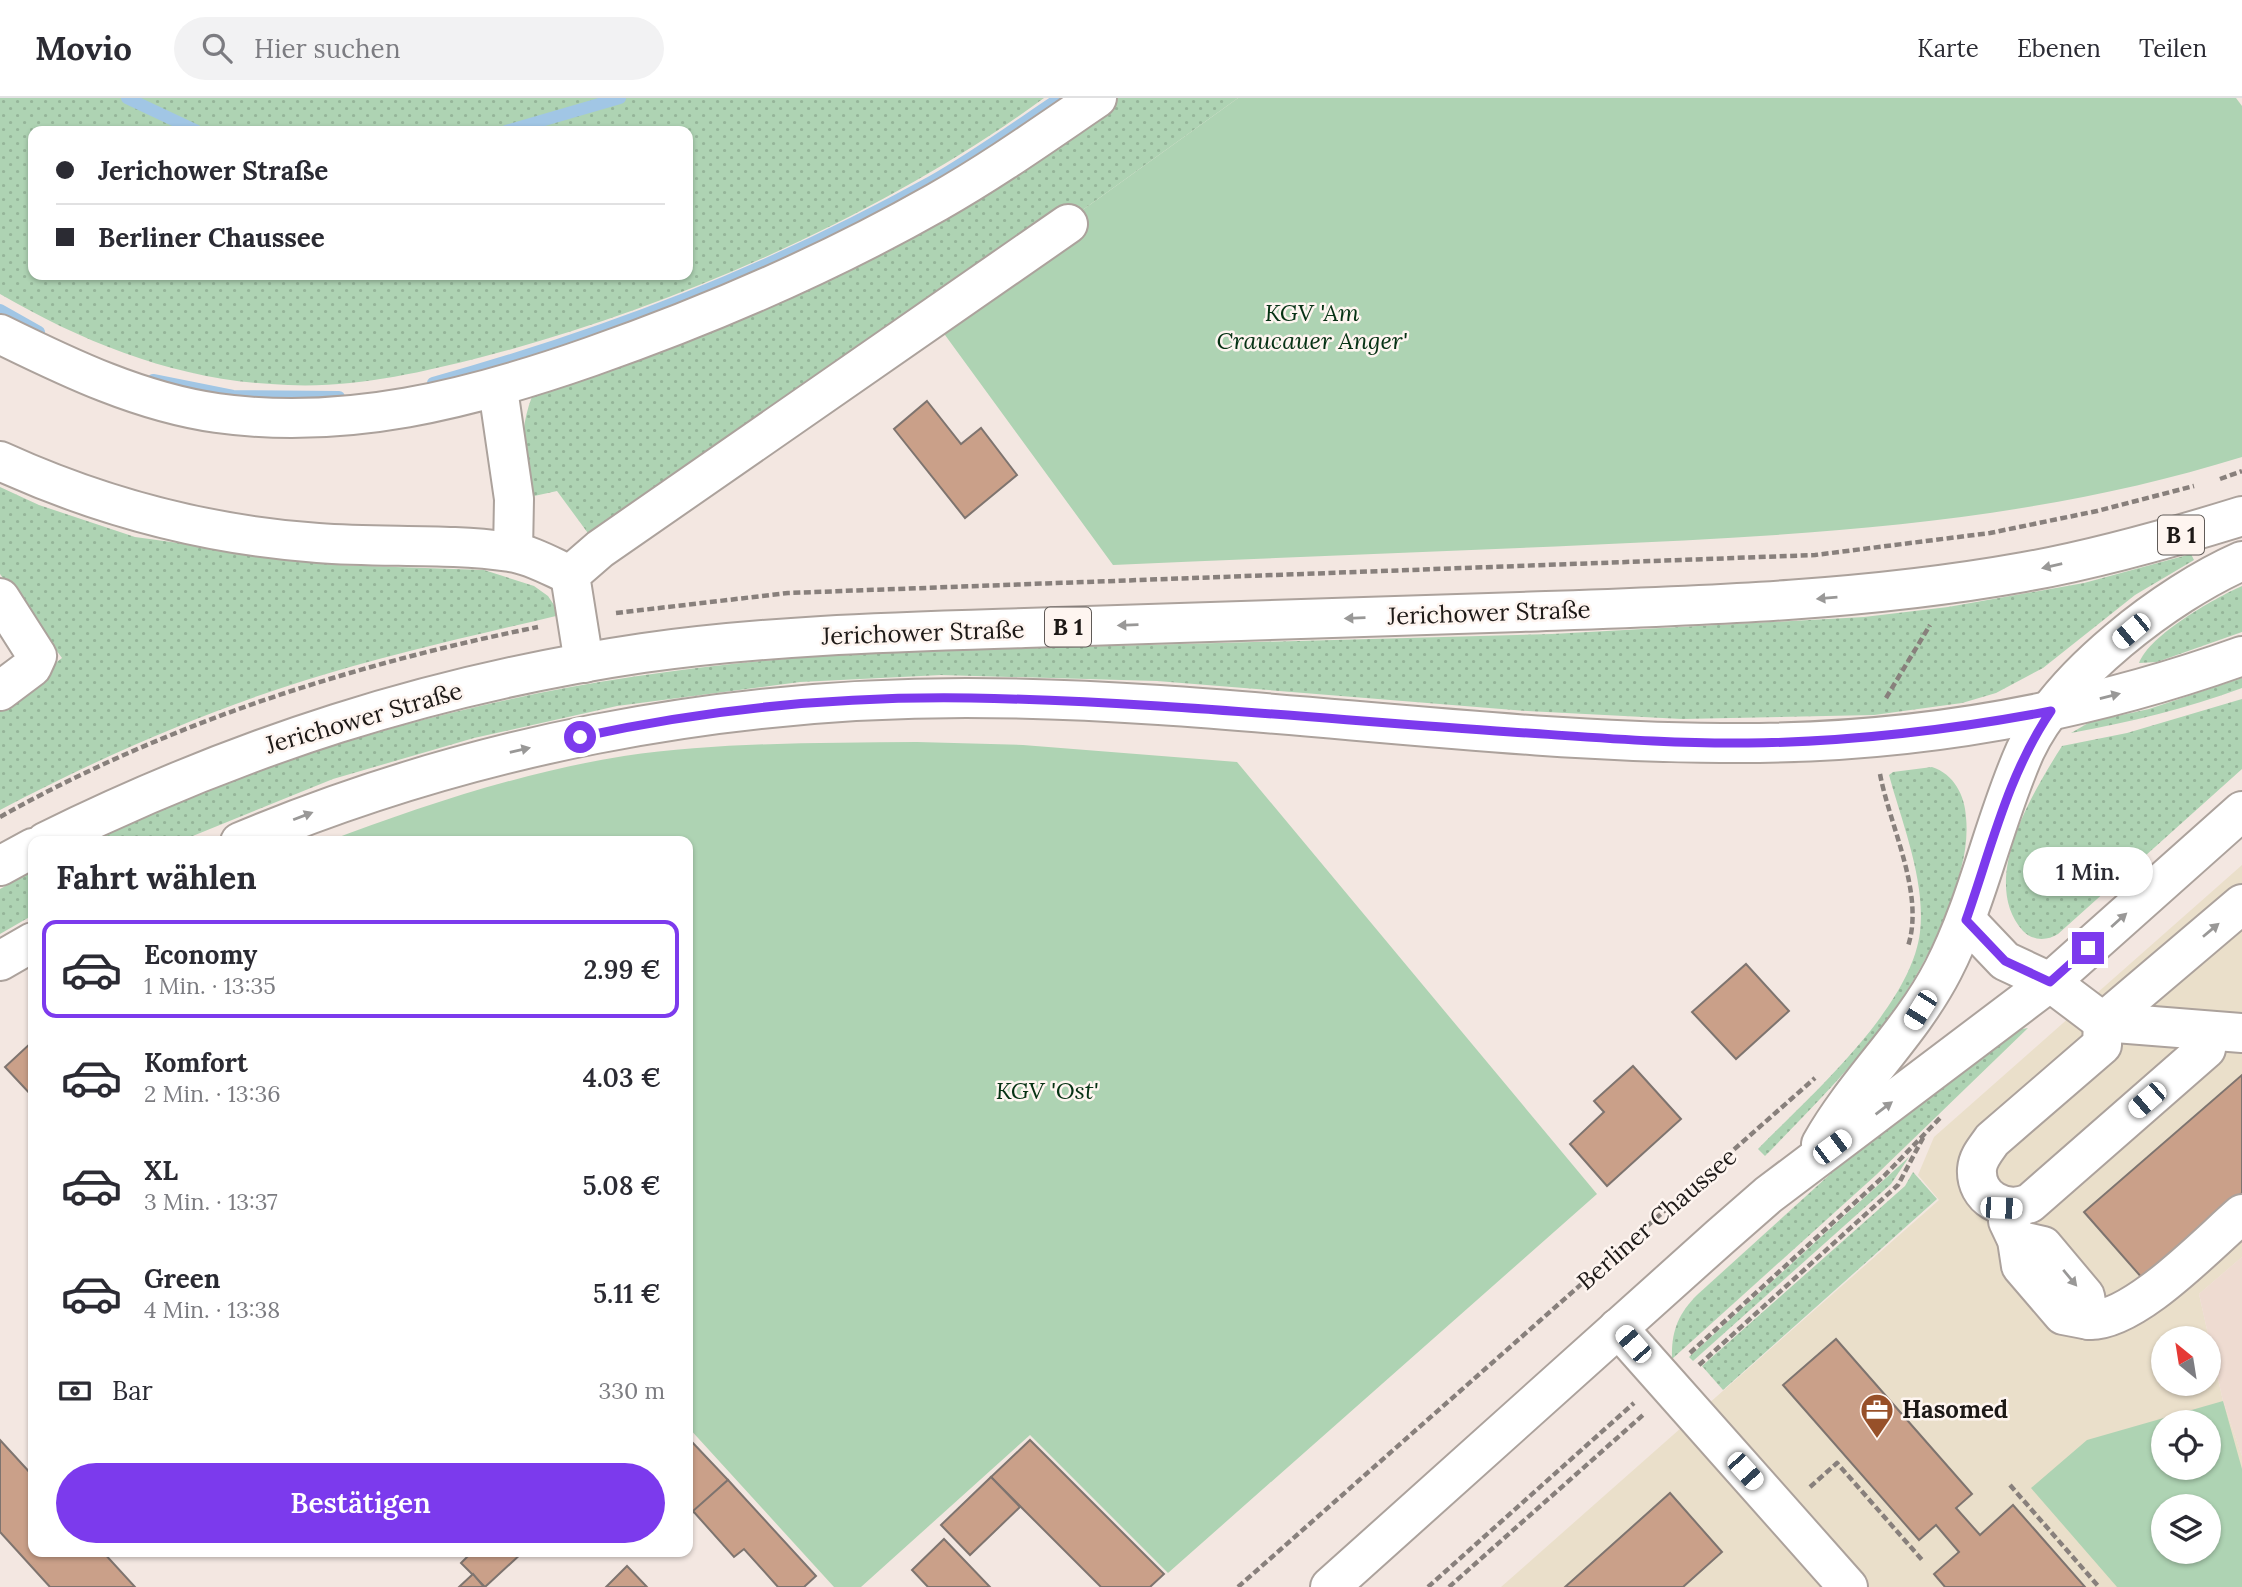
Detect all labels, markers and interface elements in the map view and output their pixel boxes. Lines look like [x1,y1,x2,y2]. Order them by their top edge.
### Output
search box [174,17,664,80]
text: Movio [35,27,132,69]
icon: search [198,29,236,67]
text: Hier suchen [254,32,400,65]
text: Karte [1917,33,1979,64]
text: Ebenen [2017,33,2101,64]
text: Teilen [2139,33,2207,64]
text: Jerichower Straße [98,154,328,187]
text: Berliner Chaussee [98,221,325,254]
park label: KGV 'Am Craucauer Anger' [1216,297,1408,356]
road number: B 1 [2158,516,2204,555]
one-way arrow [2041,561,2063,572]
street label: Jerichower Straße [1386,593,1591,632]
one-way arrow [1816,593,1838,604]
road number: B 1 [1045,607,1091,646]
car [2109,609,2154,653]
one-way arrow [1344,612,1366,624]
street label: Jerichower Straße [820,613,1025,652]
one-way arrow [1116,619,1138,631]
street label: Jerichower Straße [261,675,466,761]
one-way arrow [2099,690,2121,701]
route start [564,721,596,753]
one-way arrow [509,744,531,755]
one-way arrow [292,811,313,822]
callout: 1 Min. [2023,846,2153,896]
text: Fahrt wählen [56,857,257,898]
text: 1 Min. [2056,857,2120,886]
one-way arrow [2110,912,2128,928]
one-way arrow [2201,923,2219,938]
route end [2072,932,2104,964]
icon: car [60,938,123,1001]
text: Economy [144,938,257,971]
text: 2.99 € [583,953,661,986]
text: 1 Min. · 13:35 [144,971,276,1000]
car [1900,987,1941,1033]
icon: car [60,1046,123,1109]
text: Komfort [144,1046,248,1079]
text: 4.03 € [583,1061,661,1094]
park label: KGV 'Ost' [996,1075,1099,1106]
car [2125,1078,2170,1122]
text: 2 Min. · 13:36 [144,1079,280,1108]
one-way arrow [1874,1101,1893,1115]
car [1809,1126,1856,1168]
street label: Berliner Chaussee [1570,1141,1743,1296]
icon: car [60,1154,123,1217]
text: XL [144,1154,178,1187]
text: 5.08 € [582,1169,661,1202]
text: 3 Min. · 13:37 [144,1187,278,1216]
car [1980,1197,2023,1219]
icon: car [60,1262,123,1325]
text: Green [144,1262,220,1295]
one-way arrow [2062,1270,2077,1287]
text: 5.11 € [593,1277,661,1310]
text: 4 Min. · 13:38 [144,1295,280,1324]
car [1612,1321,1655,1367]
north arrow [2151,1326,2221,1396]
map controls [2151,1326,2221,1564]
icon: cash [56,1372,94,1410]
text: Bar [112,1374,153,1407]
text: 330 m [598,1376,665,1405]
office icon: Hasomed [1858,1391,1896,1440]
place label: Hasomed [1902,1394,2008,1425]
button: locate [2151,1410,2221,1480]
car [1724,1448,1767,1494]
button: Bestätigen [56,1463,665,1543]
button: layers [2151,1494,2221,1564]

